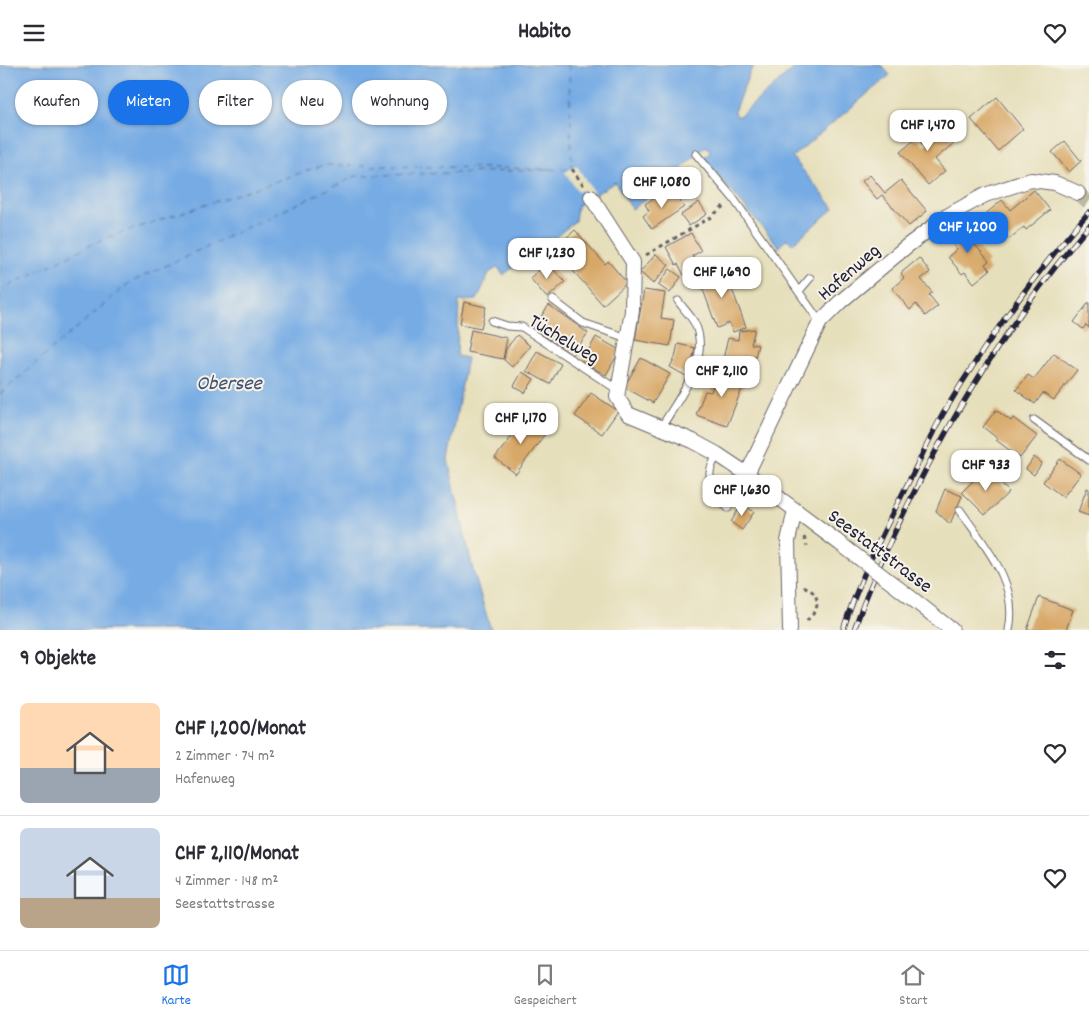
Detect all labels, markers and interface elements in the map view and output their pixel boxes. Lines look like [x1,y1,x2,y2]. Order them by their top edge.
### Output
text: Habito [518,17,571,48]
icon: menu [20,19,48,47]
icon: heart [1041,19,1069,47]
chip: Kaufen [15,80,98,125]
chip: Mieten [108,80,189,125]
chip: Filter [199,80,272,125]
chip: Neu [282,80,342,125]
chip: Wohnung [352,80,447,125]
pin: CHF 1,470 [871,109,985,152]
text: CHF 1,470 [901,114,955,137]
pin: CHF 1,080 [605,167,719,209]
text: CHF 1,080 [633,171,691,194]
pin: CHF 1,200 [911,211,1025,254]
text: CHF 1,200 [939,216,997,239]
pin: CHF 1,230 [490,237,604,280]
street label: Hafenweg [812,238,888,308]
text: CHF 1,230 [519,242,575,265]
pin: CHF 1,690 [665,257,779,299]
text: CHF 1,690 [693,261,751,284]
street label: Tüchelweg [523,309,604,373]
pin: CHF 2,110 [665,355,779,398]
text: CHF 2,110 [696,360,748,383]
water label: Obersee [196,370,264,400]
pin: CHF 1,170 [464,403,578,445]
text: CHF 1,170 [495,407,547,430]
pin: CHF 933 [940,449,1032,492]
text: CHF 933 [962,454,1010,477]
pin: CHF 1,630 [685,475,799,517]
text: CHF 1,630 [713,479,771,502]
street label: Seestattstrasse [821,504,938,601]
text: 9 Objekte [20,645,96,675]
icon: filters [1041,646,1069,674]
text: CHF 1,200/Monat [175,715,306,745]
icon: home [60,723,120,783]
icon: heart [1041,739,1069,767]
text: 2 Zimmer · 74 m² [175,745,275,768]
text: Hafenweg [175,768,235,791]
text: CHF 2,110/Monat [175,840,299,870]
icon: home [60,848,120,908]
icon: heart [1041,864,1069,892]
text: 4 Zimmer · 148 m² [175,870,278,893]
text: Seestattstrasse [175,893,275,916]
tab: Karte [161,961,191,1011]
tab: Gespeichert [514,961,577,1011]
tab: Start [899,961,928,1011]

